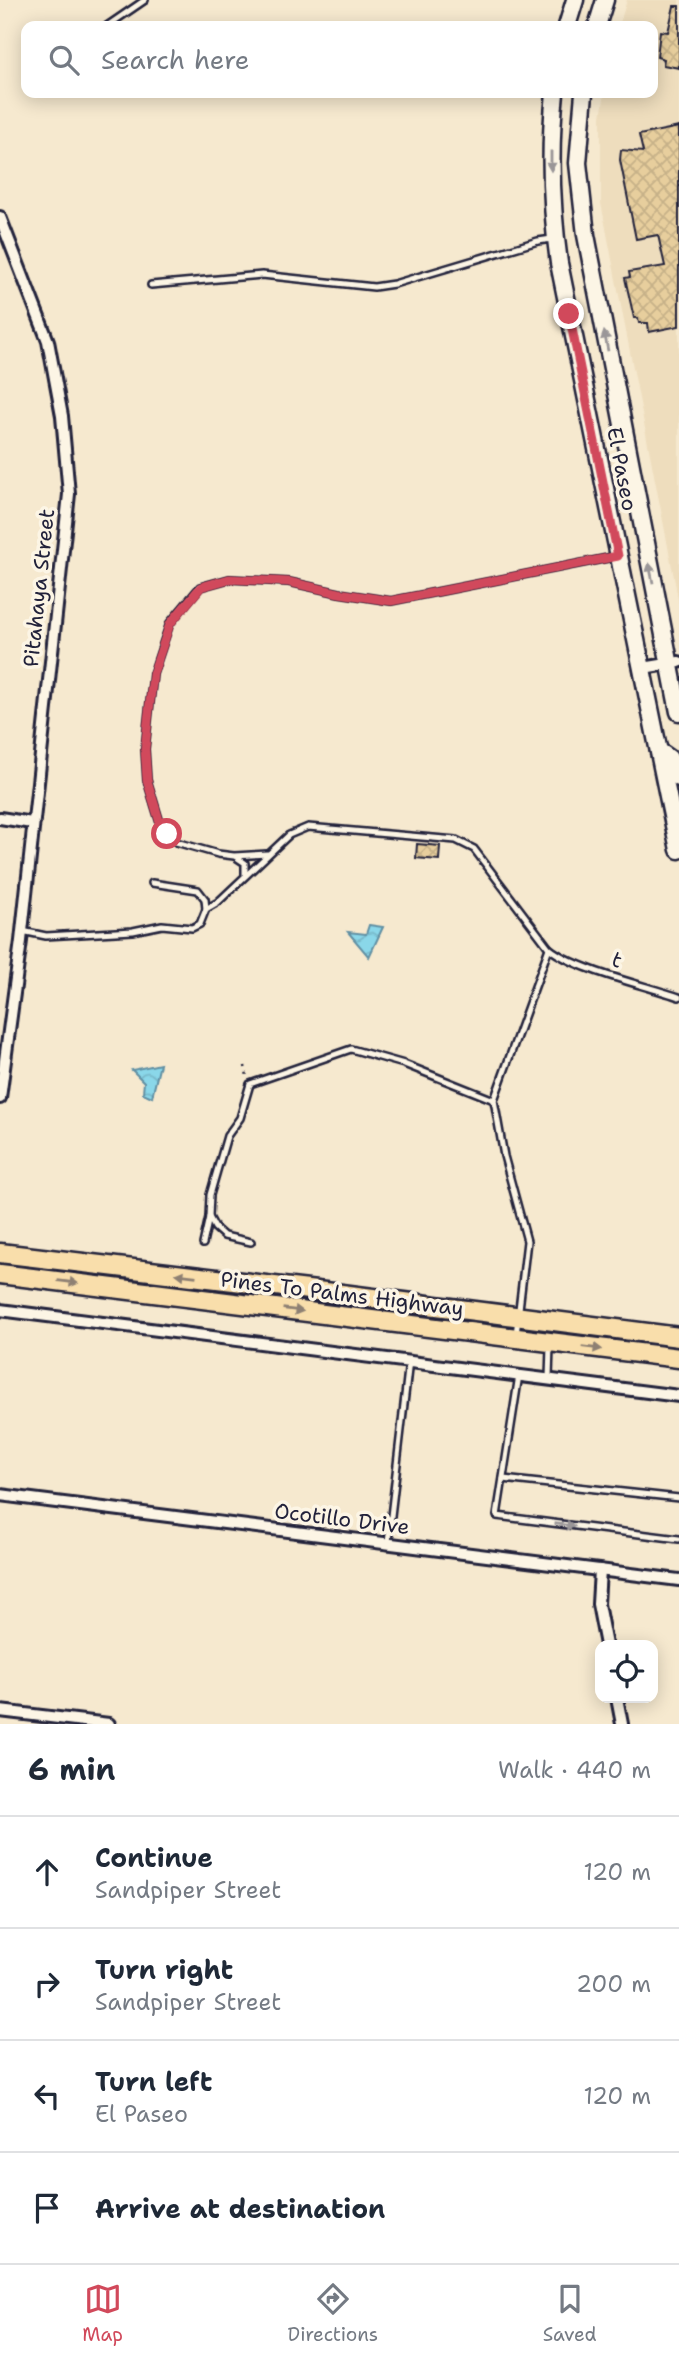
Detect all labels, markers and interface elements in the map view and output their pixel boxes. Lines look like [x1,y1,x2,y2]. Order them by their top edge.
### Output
search box [21,21,658,98]
icon: search [45,41,83,79]
text: Search here [101,42,250,77]
one-way arrow [545,150,557,172]
route end [553,298,584,329]
one-way arrow [601,330,612,352]
street label: El Paseo [600,425,644,513]
street label: Pitahaya Street [17,508,61,668]
one-way arrow [646,562,657,584]
route start [151,818,182,849]
street label: t [608,945,626,975]
street label: Pines To Palms Highway [219,1265,465,1323]
one-way arrow [174,1270,196,1281]
one-way arrow [57,1277,79,1288]
one-way arrow [283,1305,305,1316]
one-way arrow [581,1342,603,1353]
street label: Ocotillo Drive [273,1497,411,1541]
one-way arrow [554,1519,576,1530]
map controls [595,1640,658,1703]
button: locate [595,1640,658,1703]
text: 6 min [28,1749,115,1790]
text: Walk · 440 m [498,1755,651,1785]
text: Continue [95,1840,213,1875]
icon: ahead [28,1853,66,1891]
text: 120 m [583,1857,651,1887]
text: Sandpiper Street [95,1875,281,1905]
text: Turn right [95,1952,233,1987]
icon: right [28,1965,66,2003]
text: 200 m [576,1969,651,1999]
text: Sandpiper Street [95,1987,281,2017]
text: Turn left [95,2064,212,2099]
icon: left [28,2077,66,2115]
text: 120 m [583,2081,651,2111]
text: El Paseo [95,2099,188,2129]
icon: arrive [28,2189,66,2227]
text: Arrive at destination [95,2191,385,2226]
tab: Map [82,2280,123,2347]
tab: Directions [288,2280,378,2347]
tab: Saved [543,2280,597,2347]

